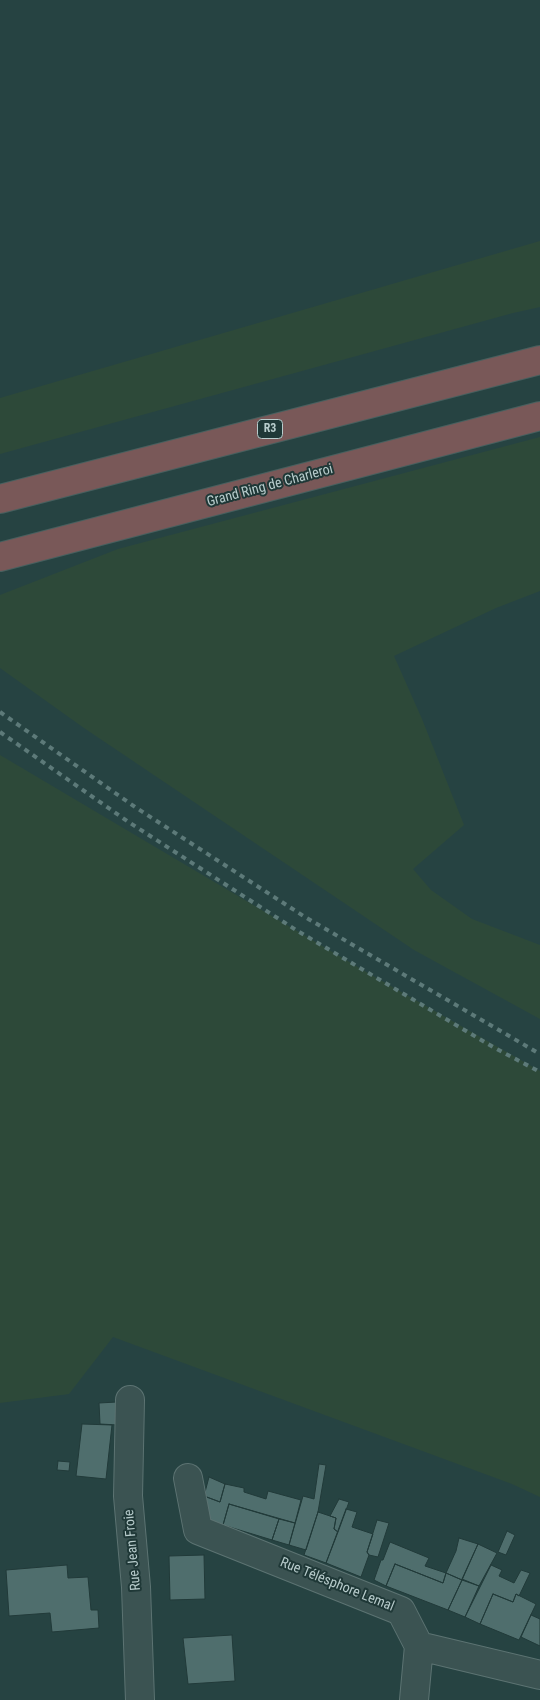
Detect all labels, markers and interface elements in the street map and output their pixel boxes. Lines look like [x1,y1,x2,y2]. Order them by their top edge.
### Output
road number: R3 [258,419,282,438]
street label: Grand Ring de Charleroi [205,461,335,511]
street label: Rue Jean Froie [121,1509,145,1591]
street label: Rue Télésphore Lemal [277,1554,397,1616]

